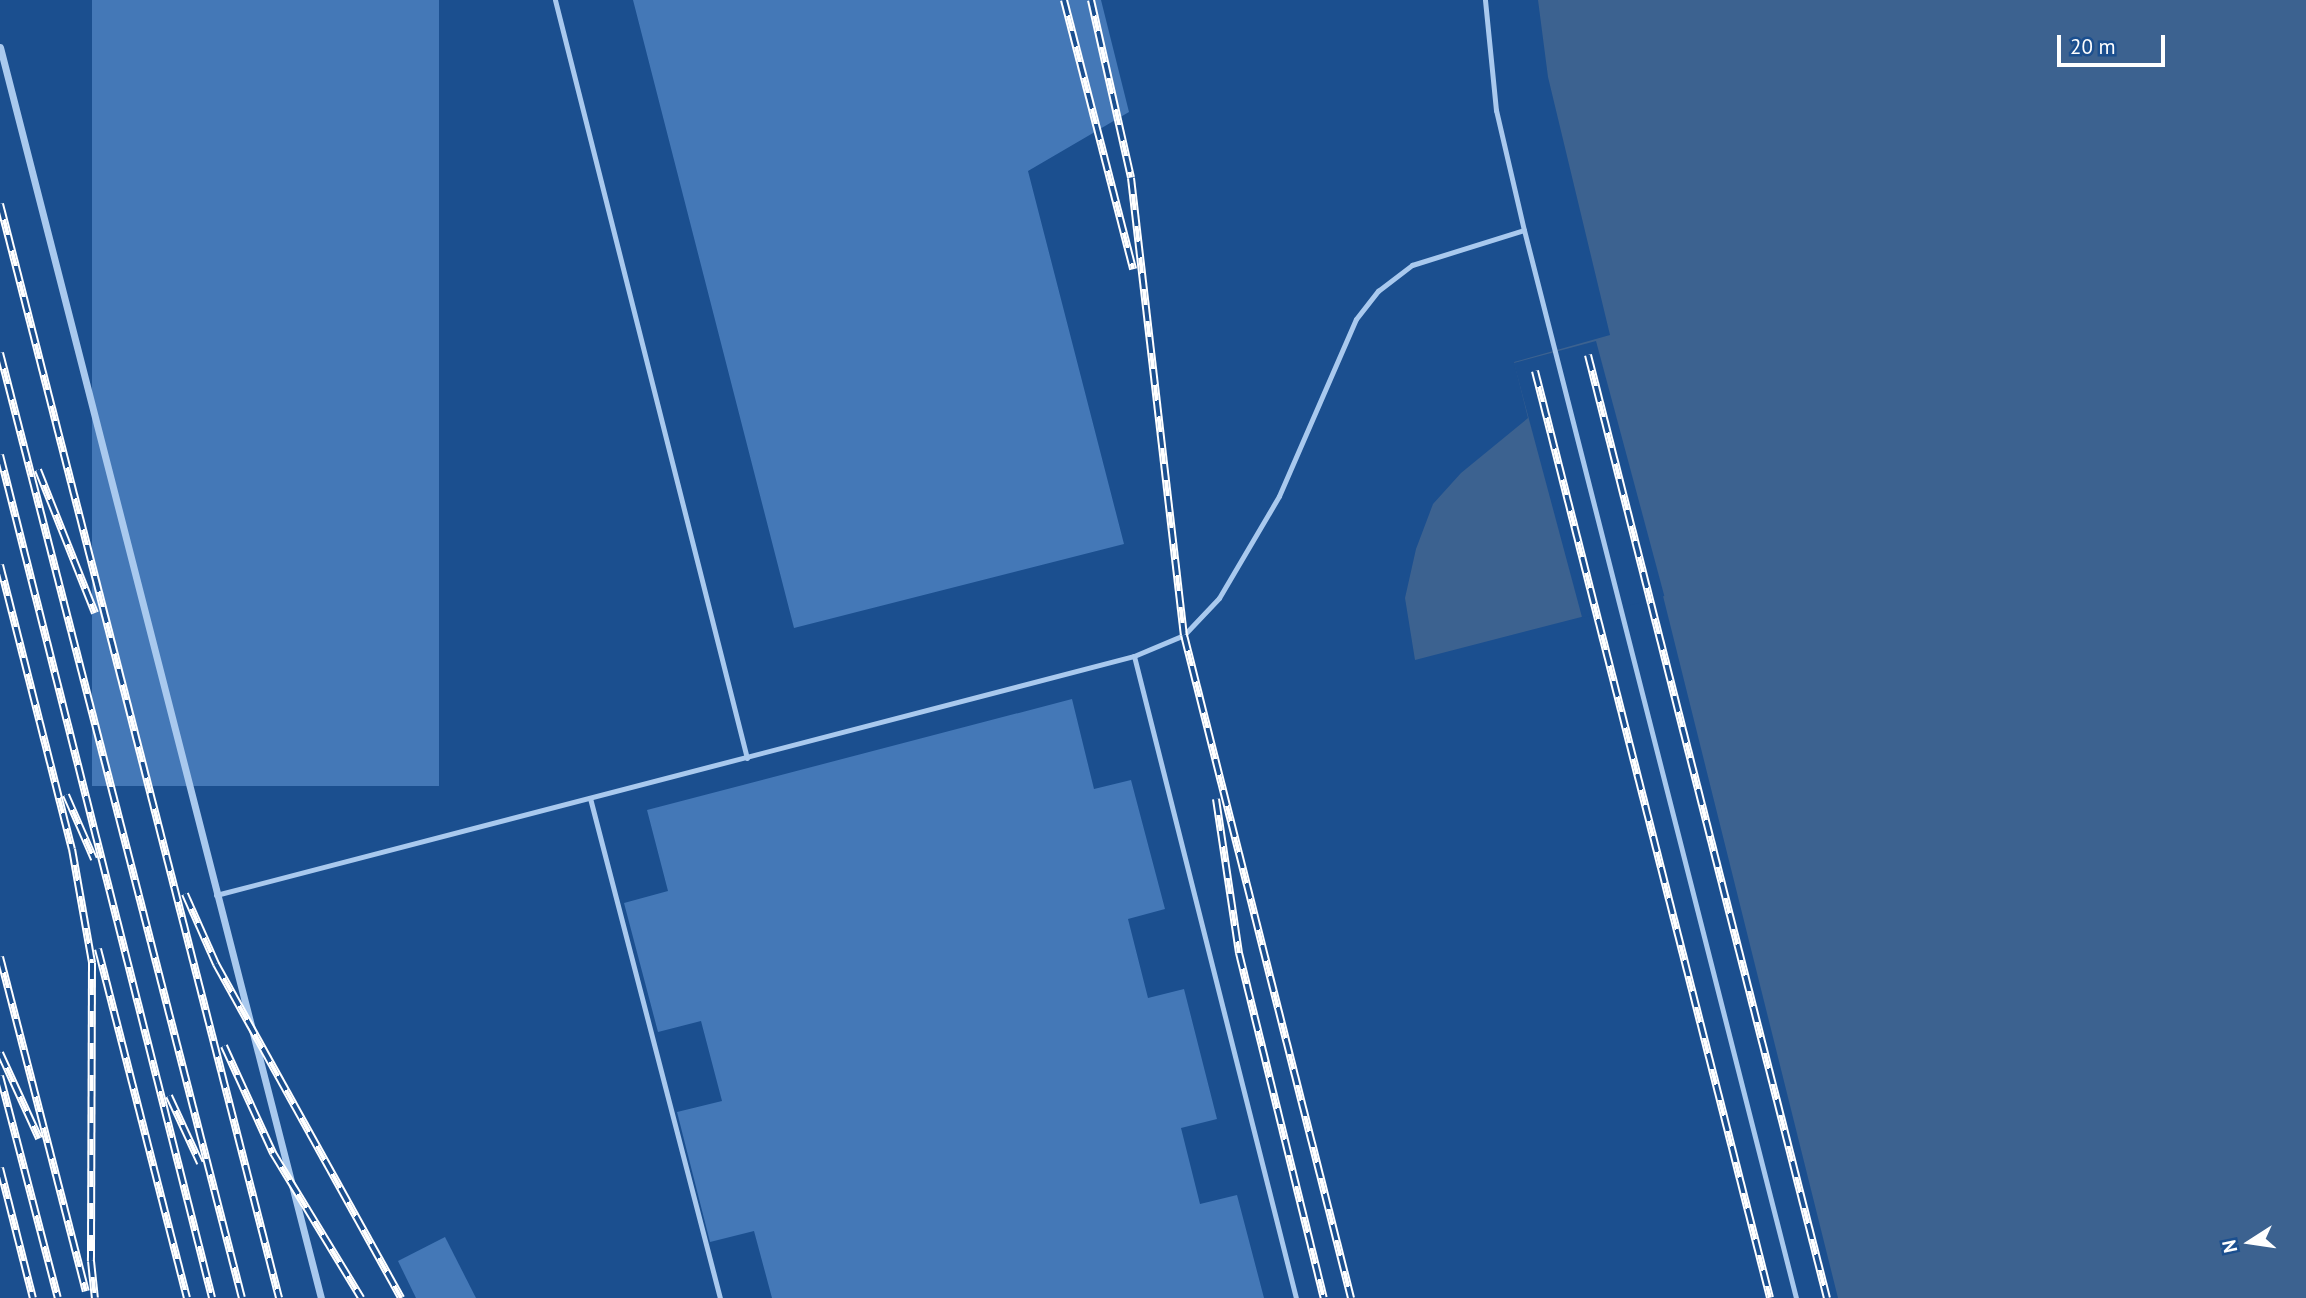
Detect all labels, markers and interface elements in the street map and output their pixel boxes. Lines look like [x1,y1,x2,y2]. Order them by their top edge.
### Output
scale bar [2061,21,2170,65]
text: 20 m [2070,33,2116,60]
north arrow [2215,1207,2285,1277]
text: N [2216,1238,2242,1255]

